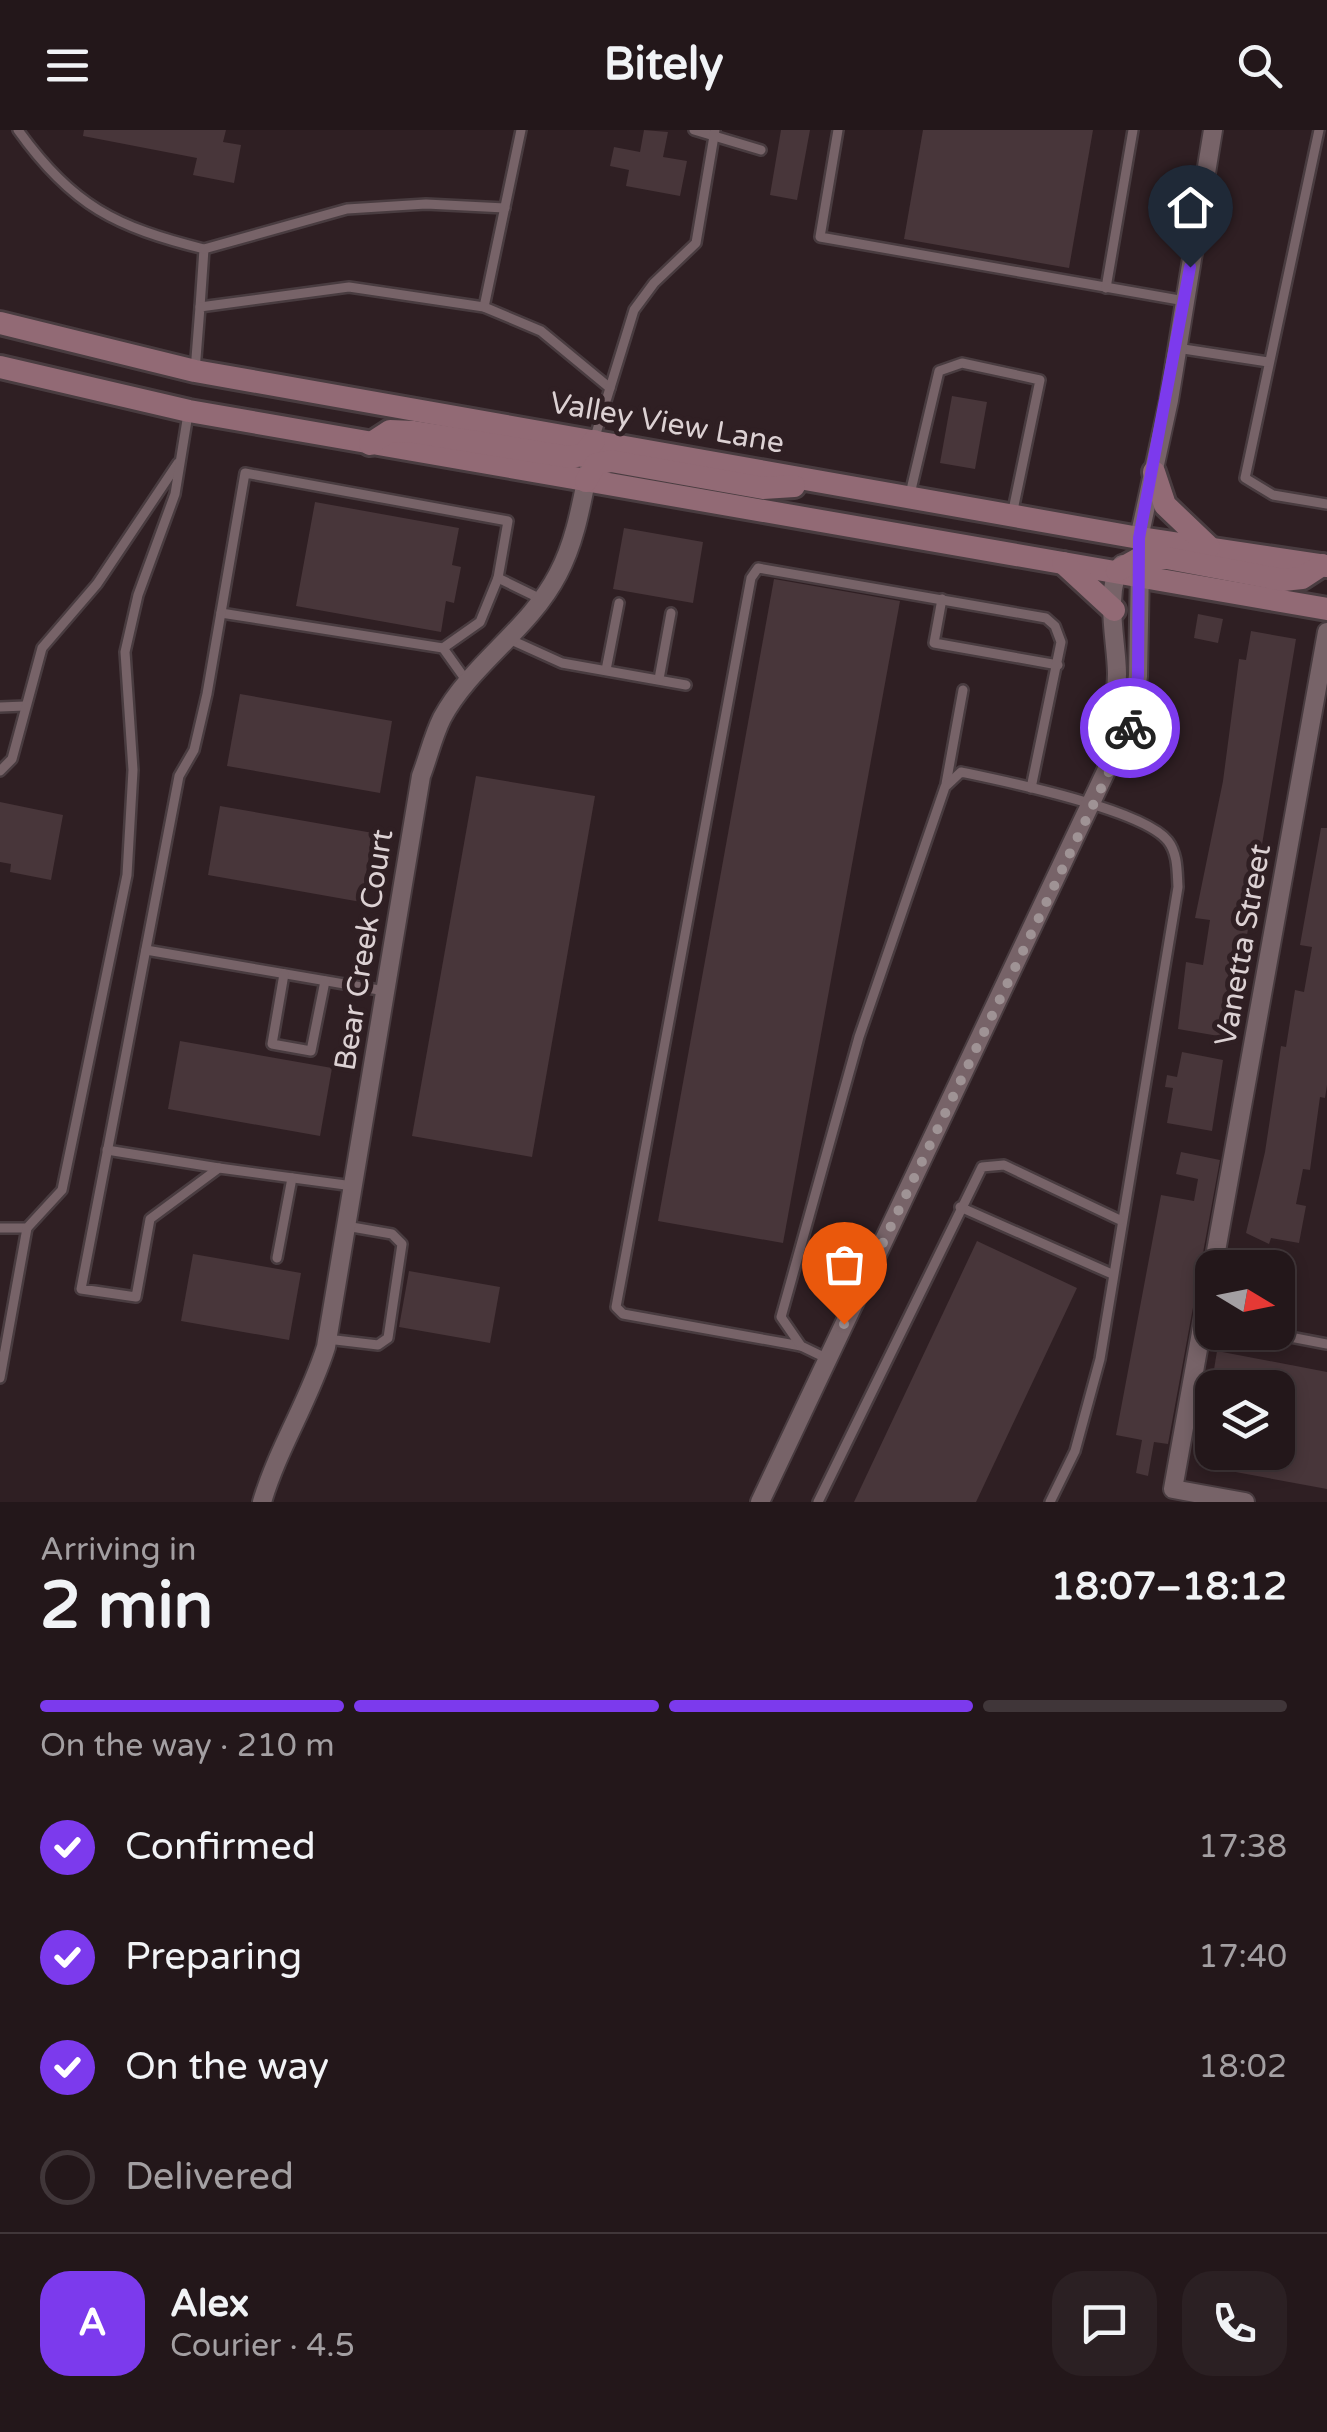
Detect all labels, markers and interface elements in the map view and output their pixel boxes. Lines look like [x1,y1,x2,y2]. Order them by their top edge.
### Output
icon: menu [40,38,95,93]
text: Bitely [604,38,723,92]
icon: search [1232,38,1287,93]
pin [1148,165,1233,268]
icon: home [1163,180,1218,235]
street label: Valley View Lane [547,384,787,462]
courier [1080,678,1180,778]
icon: bike [1103,701,1158,756]
street label: Bear Creek Court [327,827,401,1073]
street label: Vanetta Street [1207,841,1279,1049]
pin [802,1222,887,1325]
icon: bag [817,1237,872,1292]
north arrow [1195,1250,1295,1350]
map controls [1195,1250,1295,1470]
button: layers [1195,1370,1295,1470]
text: Arriving in [40,1531,197,1569]
text: 18:07–18:12 [1051,1564,1287,1610]
text: 2 min [40,1567,213,1646]
text: On the way · 210 m [40,1727,335,1765]
icon: check [40,1820,95,1875]
text: Confirmed [125,1824,316,1870]
text: 17:38 [1198,1828,1287,1866]
icon: check [40,1930,95,1985]
text: Preparing [125,1934,302,1980]
text: 17:40 [1198,1938,1287,1976]
icon: check [40,2040,95,2095]
text: On the way [125,2044,329,2090]
text: 18:02 [1198,2048,1287,2086]
text: Delivered [125,2154,294,2200]
button: chat [1052,2271,1157,2376]
button: phone [1182,2271,1287,2376]
text: Alex [170,2281,249,2327]
text: A [78,2300,107,2346]
text: Courier · 4.5 [170,2327,355,2365]

